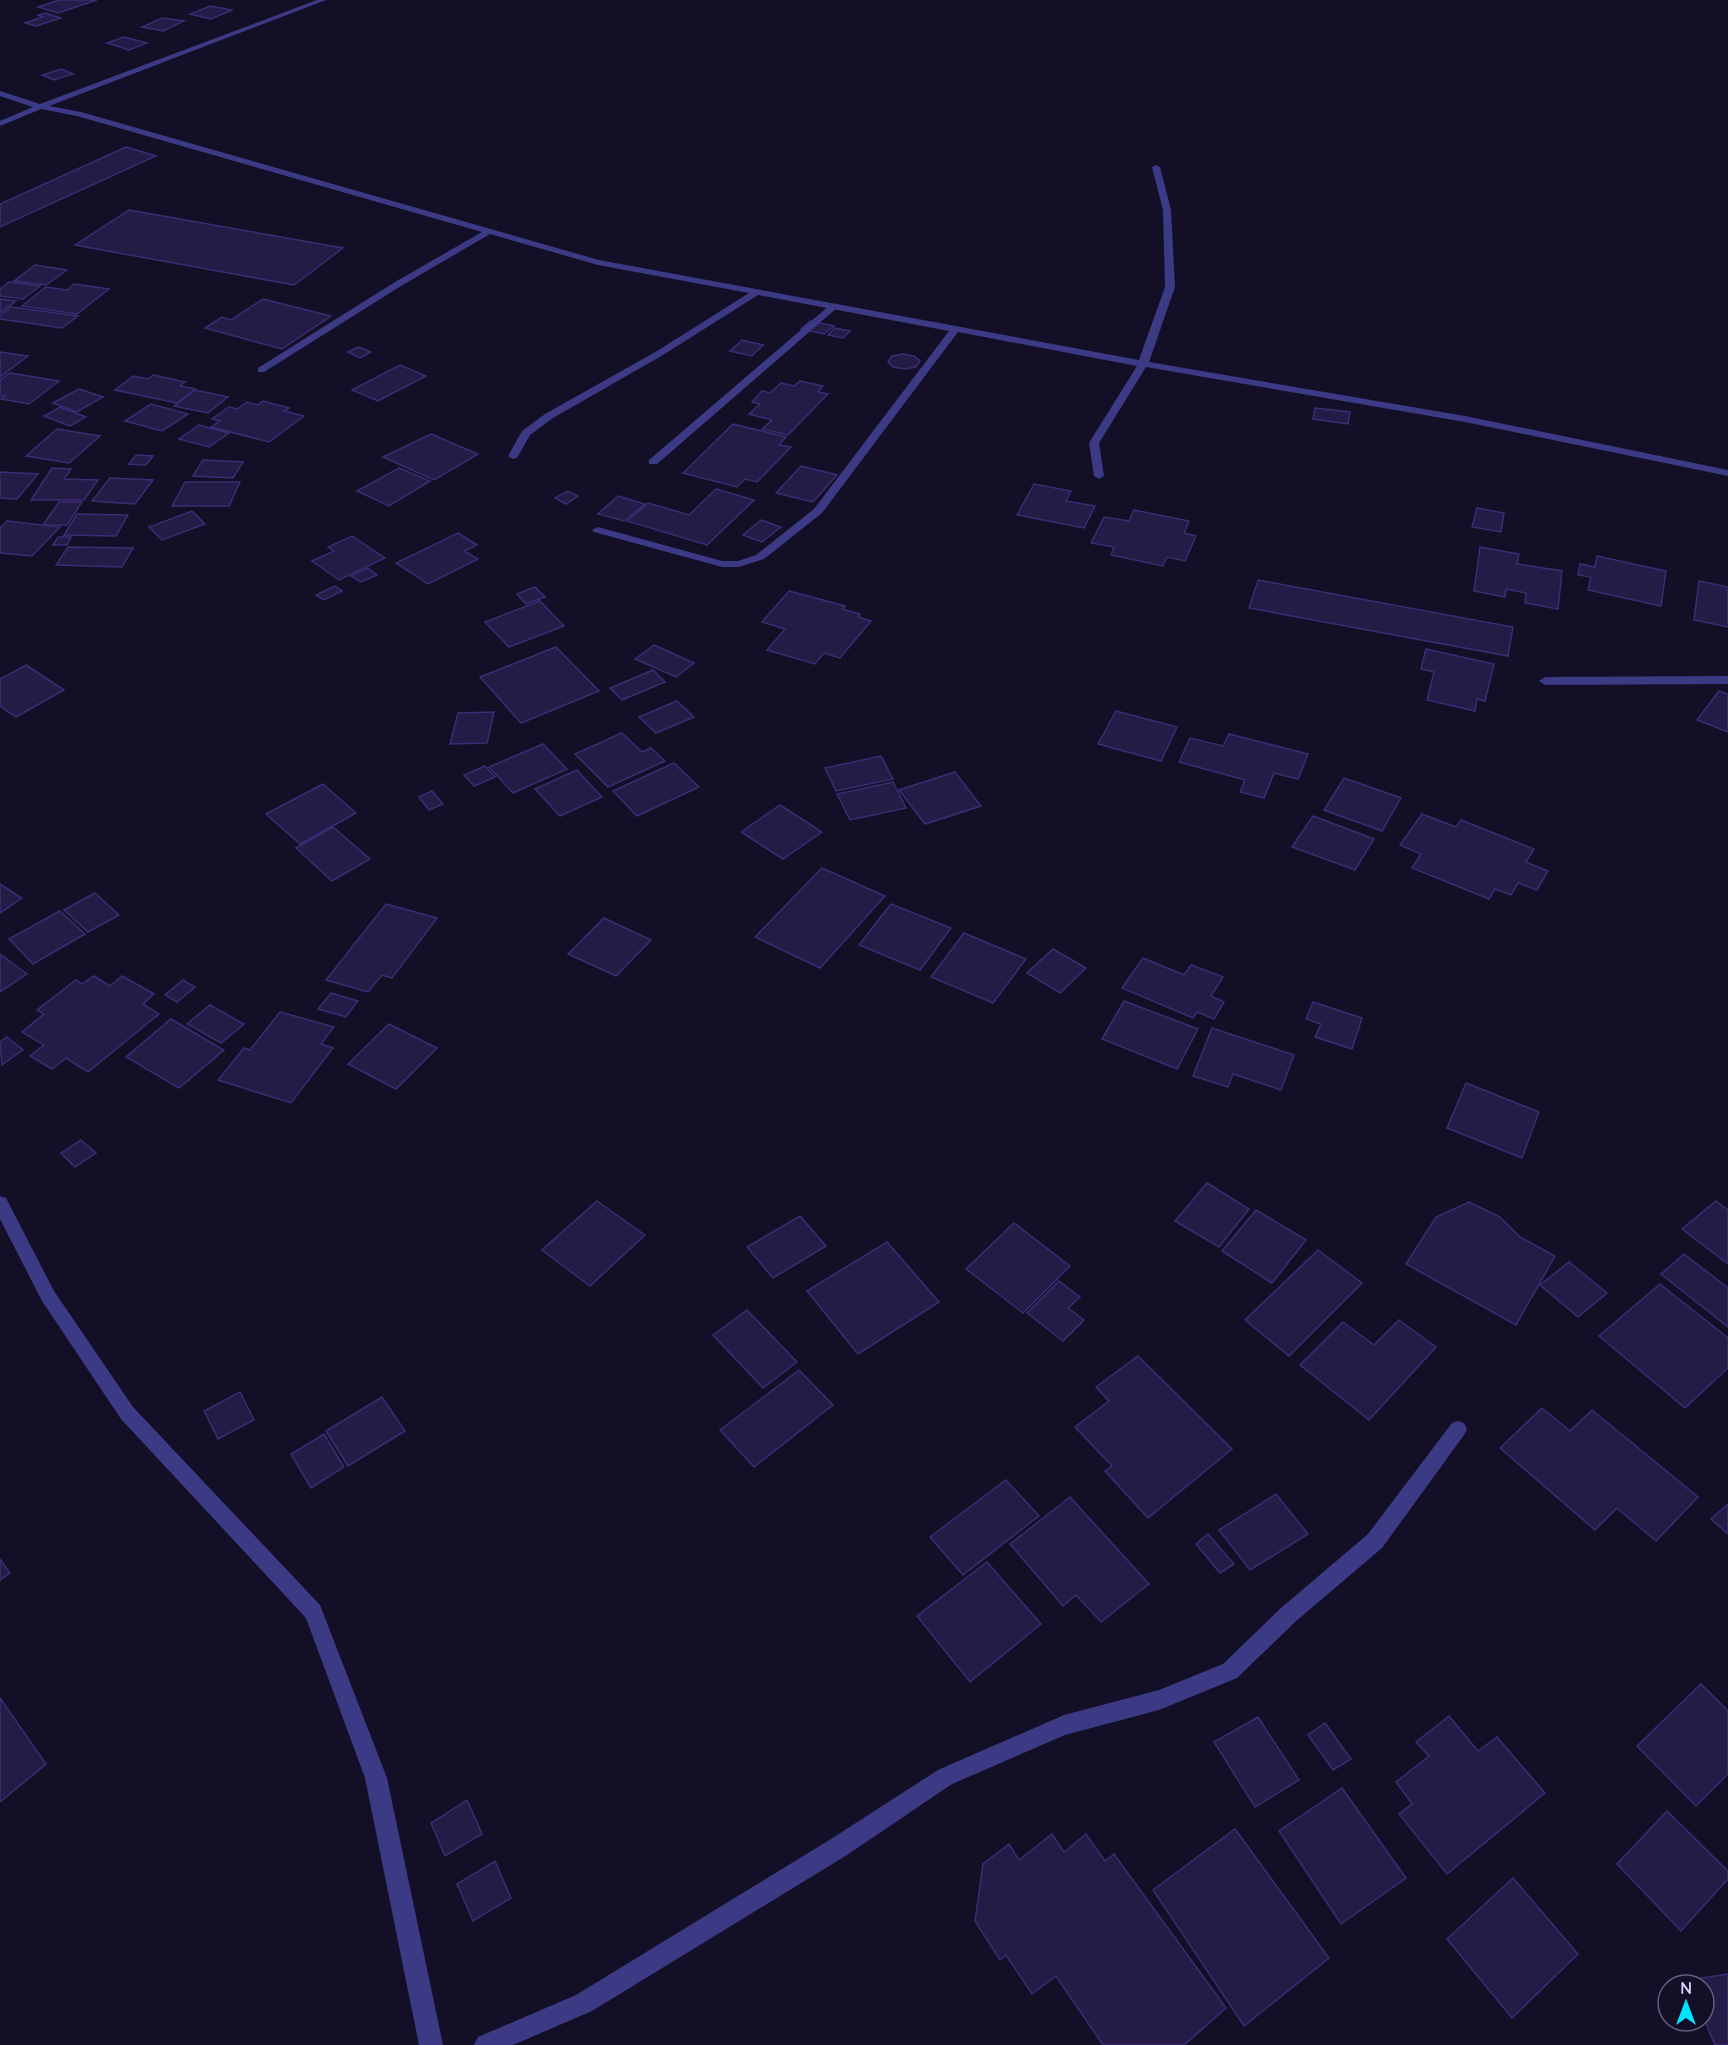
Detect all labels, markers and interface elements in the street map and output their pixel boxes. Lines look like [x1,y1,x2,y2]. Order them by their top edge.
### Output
north arrow [1656,1973,1716,2033]
text: N [1680,1978,1692,1998]

